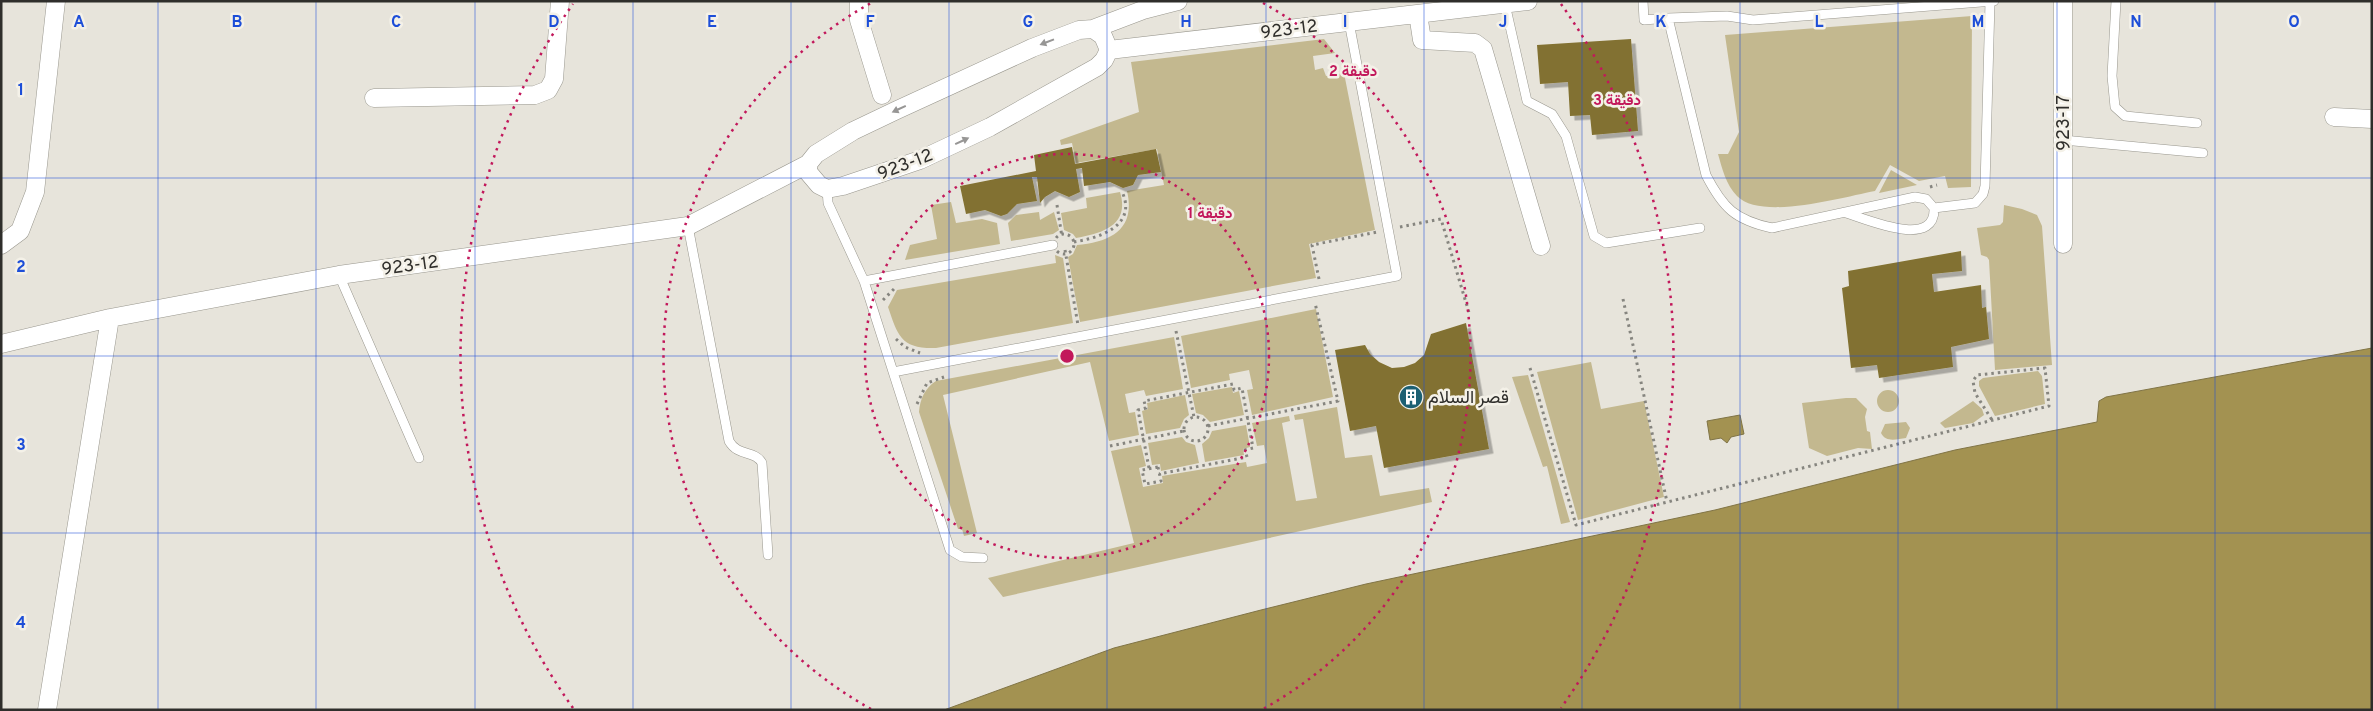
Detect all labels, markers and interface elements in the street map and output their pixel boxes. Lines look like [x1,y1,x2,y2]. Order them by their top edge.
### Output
text: A [73,13,85,33]
text: B [231,13,243,33]
text: C [391,13,401,33]
text: D [548,13,560,33]
text: E [707,13,717,33]
text: F [865,13,875,33]
text: G [1023,13,1033,33]
text: H [1180,13,1192,33]
text: I [1343,13,1347,33]
text: J [1499,13,1507,33]
text: K [1655,13,1667,33]
text: L [1814,13,1824,33]
text: M [1972,13,1984,33]
text: N [2130,13,2142,33]
text: O [2288,13,2300,33]
street label: 923-12 [1259,16,1319,45]
one-way arrow [1039,39,1054,46]
text: 2 دقيقة [1329,63,1377,82]
text: 1 [18,81,24,101]
text: 3 دقيقة [1593,92,1641,111]
street label: 923-17 [2053,95,2076,151]
one-way arrow [892,105,906,113]
one-way arrow [955,136,969,144]
street label: 923-12 [875,144,936,186]
text: 1 دقيقة [1187,205,1233,224]
street label: 923-12 [380,251,440,282]
text: 2 [16,258,26,278]
centre of rings [1058,347,1076,365]
building icon: قصر السلام [1398,384,1424,410]
place label: قصر السلام [1428,387,1509,410]
text: 3 [16,436,26,456]
text: 4 [16,614,26,634]

